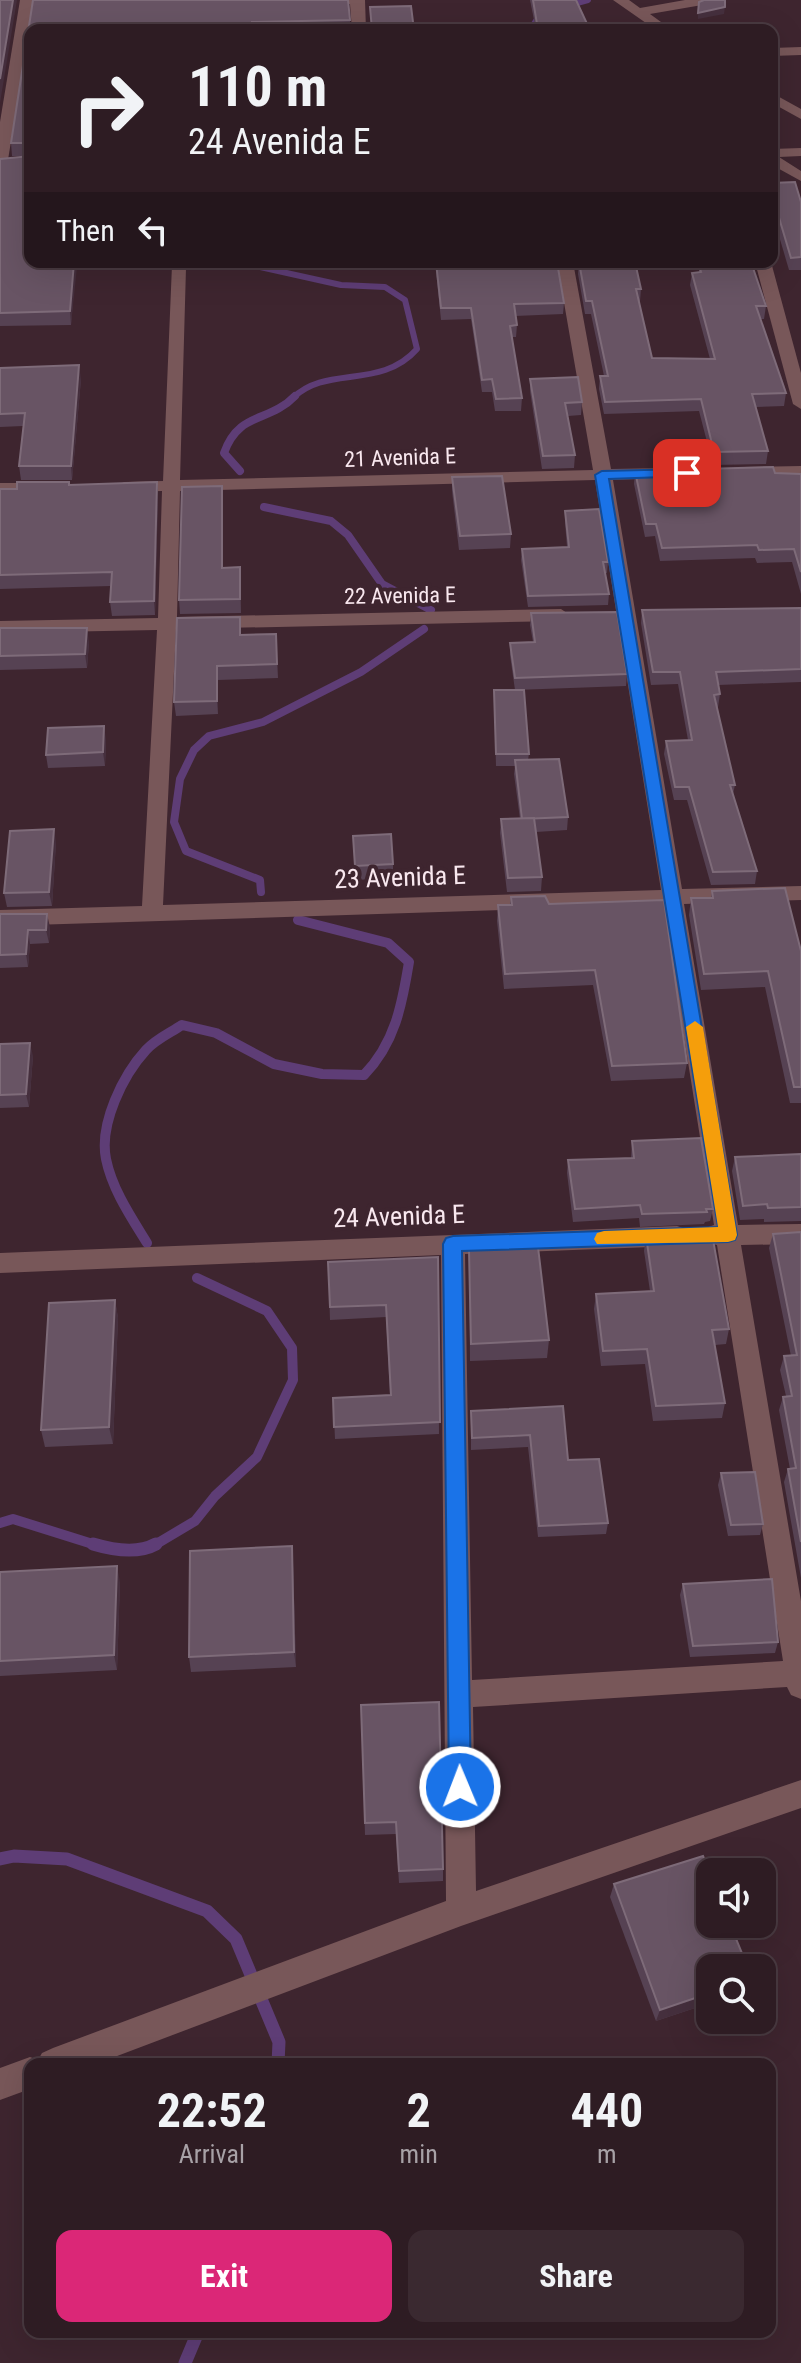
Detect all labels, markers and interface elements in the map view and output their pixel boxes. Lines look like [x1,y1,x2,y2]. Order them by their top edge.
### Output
text: 110 m [188,54,327,120]
icon: right [56,56,160,160]
text: 24 Avenida E [188,121,371,163]
icon: left [131,208,175,252]
text: Then [56,213,115,248]
pin [653,439,721,507]
street label: 21 Avenida E [344,443,456,472]
icon: arrive [665,451,709,495]
street label: 22 Avenida E [344,582,456,609]
street label: 23 Avenida E [334,860,466,894]
street label: 24 Avenida E [333,1199,465,1233]
position arrow [418,1745,502,1829]
map controls [696,1858,776,2034]
button: sound [696,1858,776,1938]
button: search [696,1954,776,2034]
text: 22:52 [157,2082,267,2139]
text: 2 [407,2082,431,2139]
text: 440 [570,2082,643,2139]
text: Arrival [179,2139,245,2169]
text: min [400,2139,438,2169]
text: m [597,2139,617,2169]
button: Exit [56,2230,392,2322]
button: Share [408,2230,744,2322]

